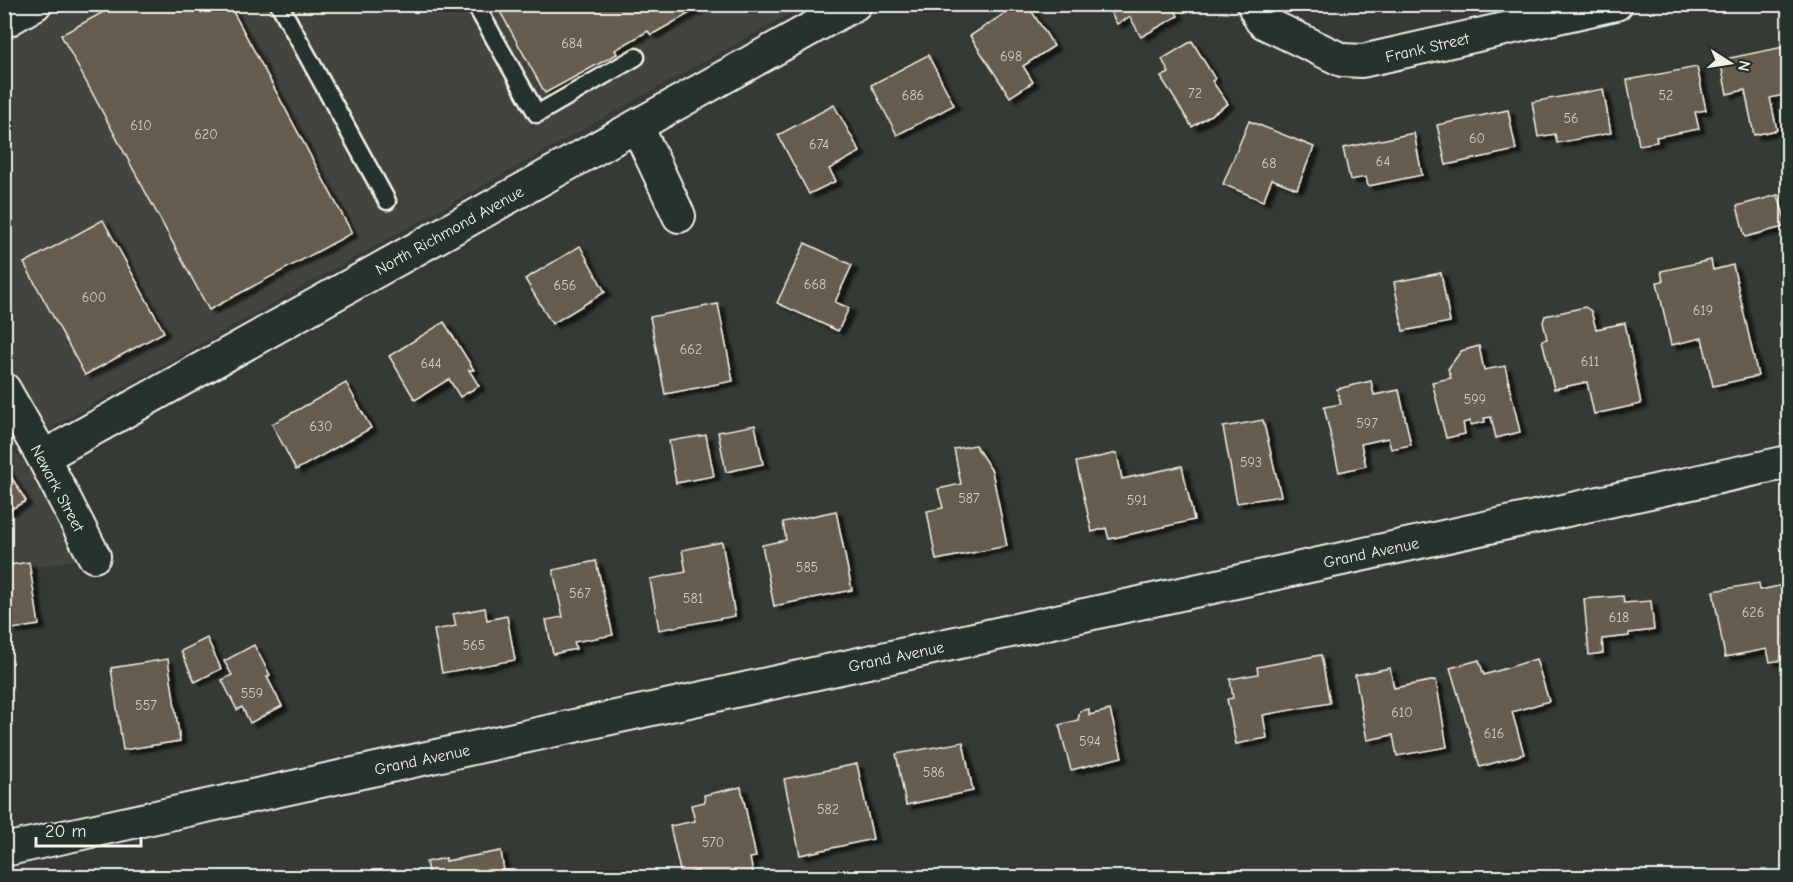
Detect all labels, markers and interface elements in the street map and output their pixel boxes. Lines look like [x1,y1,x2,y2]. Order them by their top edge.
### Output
street label: Frank Street [1384,29,1471,66]
north arrow [1700,33,1760,93]
house number: 684 [561,35,583,52]
house number: 698 [1000,48,1022,65]
text: N [1734,59,1754,73]
house number: 72 [1188,85,1202,102]
house number: 686 [902,87,924,104]
house number: 52 [1659,87,1673,104]
house number: 56 [1563,110,1579,127]
house number: 610 [130,117,152,134]
house number: 620 [194,126,218,143]
house number: 60 [1469,130,1485,147]
house number: 674 [809,136,829,153]
house number: 64 [1376,153,1390,170]
house number: 68 [1262,155,1276,172]
street label: North Richmond Avenue [372,183,527,279]
house number: 668 [804,276,826,293]
house number: 656 [554,277,576,294]
house number: 600 [82,289,106,306]
house number: 619 [1693,302,1713,319]
house number: 662 [680,341,702,358]
house number: 611 [1581,353,1599,370]
house number: 644 [420,355,442,372]
house number: 599 [1464,391,1486,408]
house number: 597 [1356,415,1378,432]
house number: 630 [309,418,333,435]
street label: Newark Street [27,442,88,535]
house number: 593 [1240,454,1262,471]
house number: 587 [958,490,980,507]
house number: 591 [1127,492,1147,509]
street label: Grand Avenue [1322,534,1421,572]
house number: 585 [796,559,818,576]
house number: 567 [569,585,591,602]
house number: 581 [683,590,703,607]
house number: 626 [1742,604,1764,621]
house number: 618 [1609,609,1629,626]
house number: 565 [463,637,485,654]
street label: Grand Avenue [847,638,946,676]
house number: 559 [241,685,263,702]
house number: 557 [135,697,157,714]
house number: 610 [1391,704,1413,721]
house number: 616 [1484,725,1504,742]
house number: 594 [1079,733,1101,750]
street label: Grand Avenue [373,741,472,779]
house number: 586 [923,764,945,781]
house number: 582 [817,801,839,818]
scale bar [36,810,141,848]
text: 20 m [45,821,86,842]
house number: 570 [702,834,724,851]

